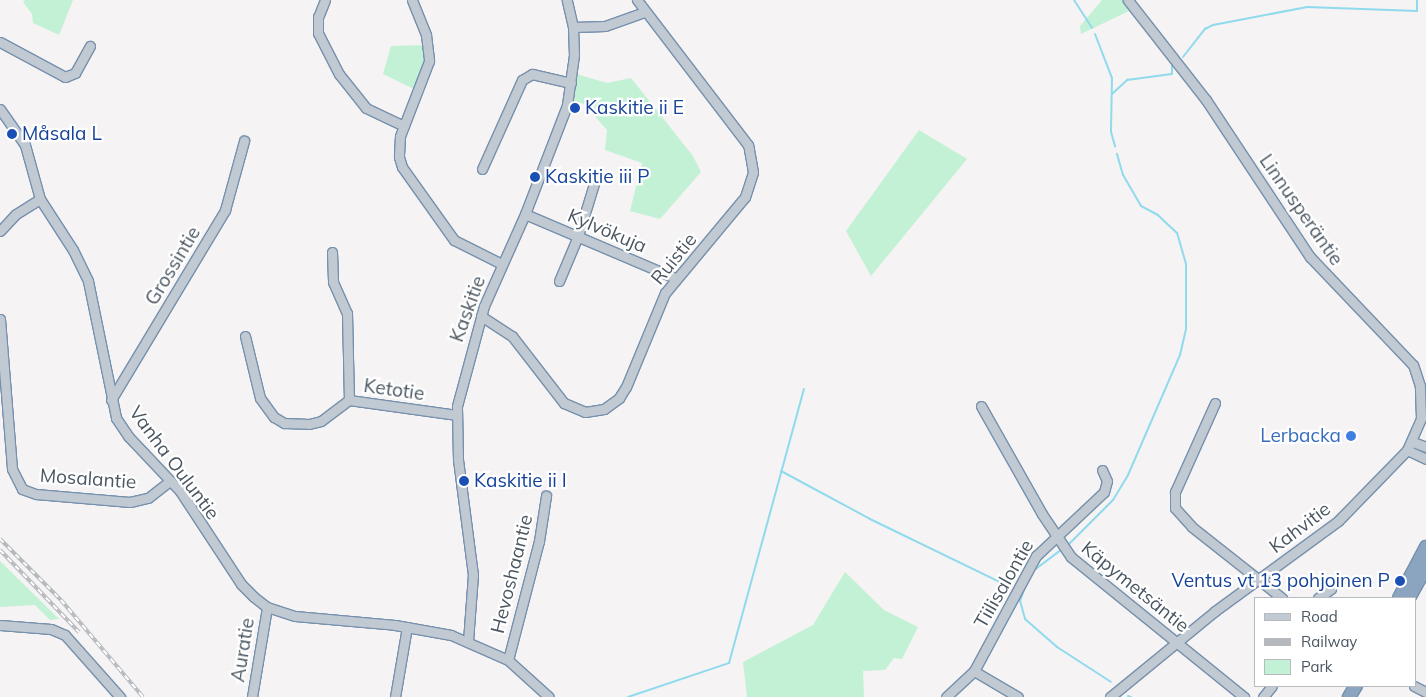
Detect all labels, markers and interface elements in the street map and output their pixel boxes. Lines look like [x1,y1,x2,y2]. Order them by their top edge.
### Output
place label: Kaskitie ii E [585,97,684,119]
marker: Kaskitie ii E [569,102,581,114]
place label: Måsala L [22,123,102,145]
marker: Måsala L [6,128,18,140]
street label: Linnusperäntie [1254,150,1348,270]
place label: Kaskitie iii P [545,166,650,188]
marker: Kaskitie iii P [529,171,541,183]
street label: Kylvökuja [564,204,650,258]
street label: Grossintie [141,223,205,309]
street label: Ruistie [646,229,702,289]
street label: Kaskitie [446,273,490,345]
street label: Ketotie [362,374,426,406]
street label: Vanha Ouluntie [124,402,224,524]
place label: Lerbacka [1260,425,1341,447]
marker: Lerbacka [1345,430,1357,442]
street label: Mosalantie [39,464,137,494]
place label: Kaskitie ii I [474,470,567,492]
marker: Kaskitie ii I [458,475,470,487]
street label: Kahvitie [1265,498,1335,558]
street label: Hevoshaantie [486,512,538,636]
street label: Tiilisalontie [970,536,1038,632]
street label: Käpymetsäntie [1077,537,1193,637]
place label: Ventus vt 13 pohjoinen P [1172,570,1390,592]
marker: Ventus vt 13 pohjoinen P [1394,575,1406,587]
legend [1254,597,1416,687]
text: Road [1301,607,1338,626]
street label: Auratie [227,616,259,684]
text: Railway [1301,632,1357,651]
text: Park [1301,657,1333,676]

